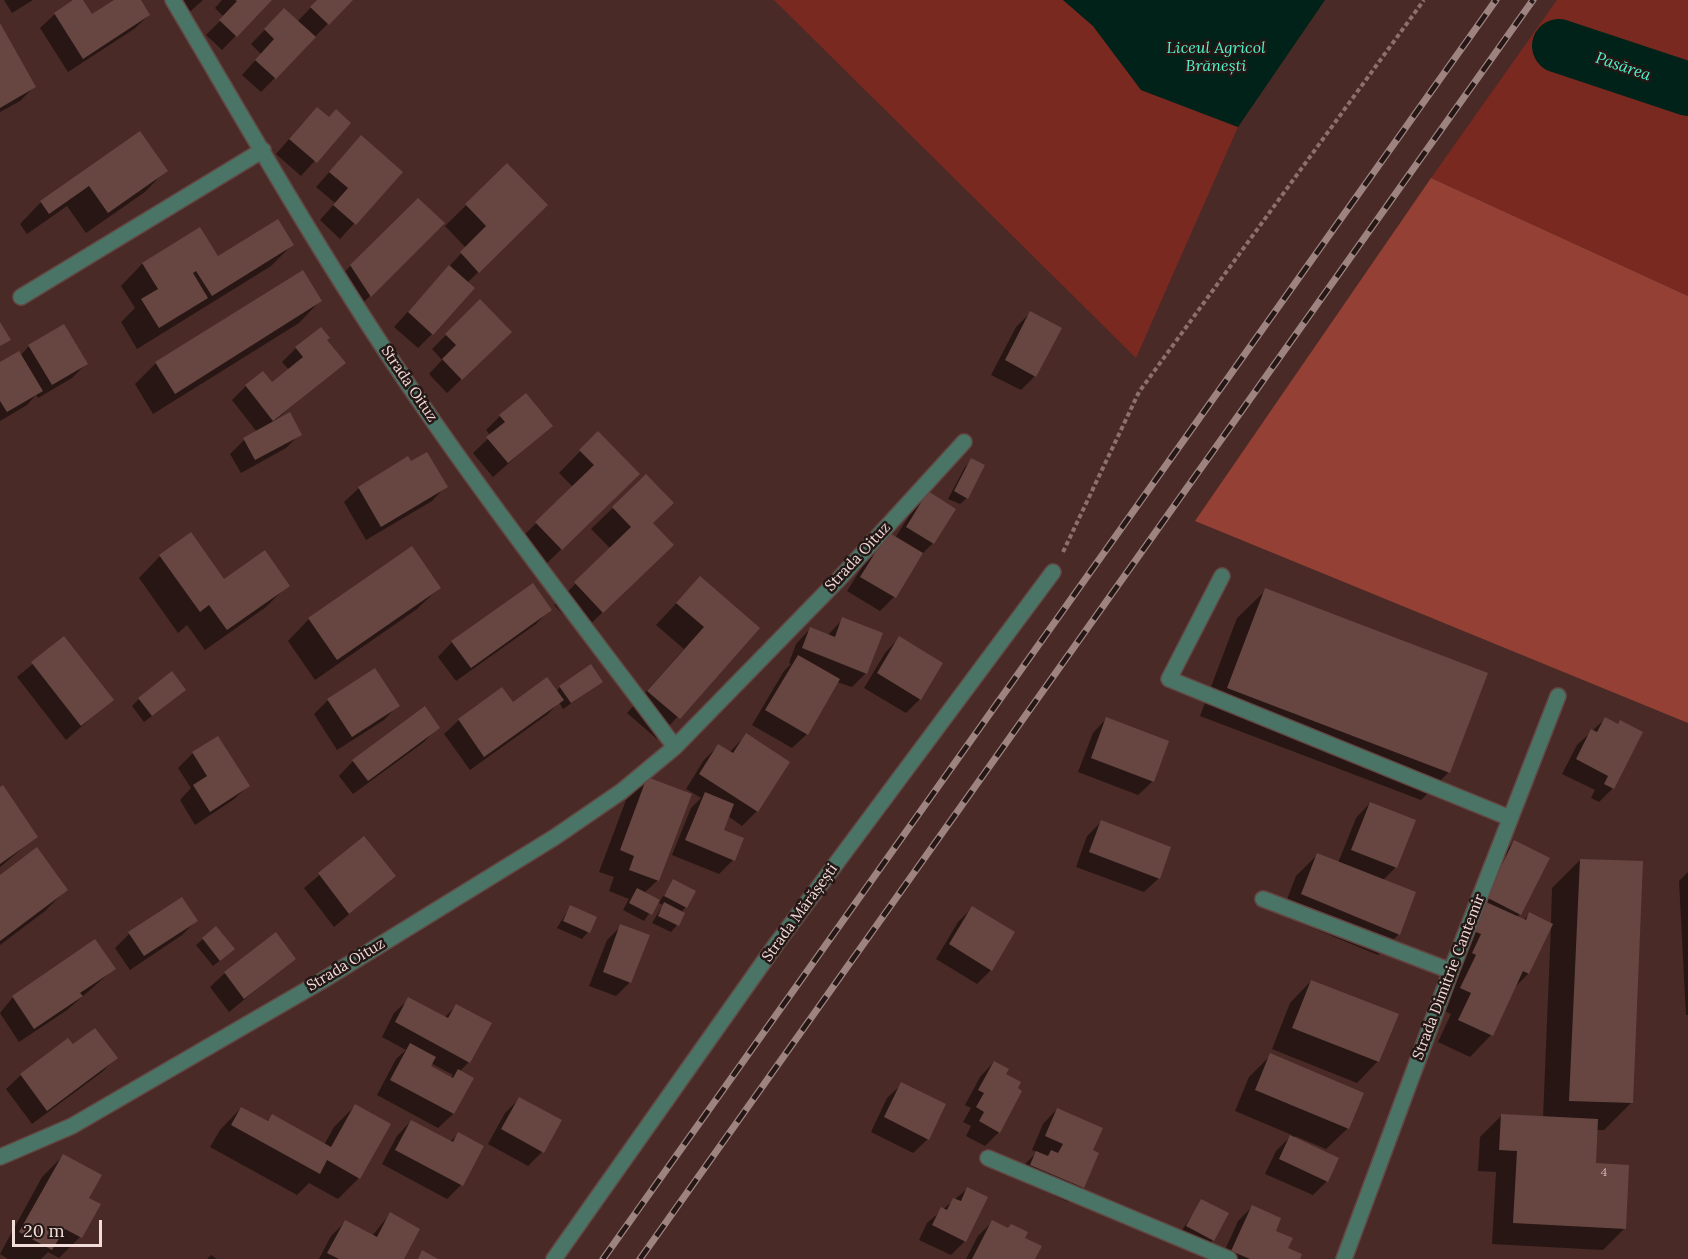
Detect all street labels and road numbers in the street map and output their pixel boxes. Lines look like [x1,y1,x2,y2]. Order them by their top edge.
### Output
street label: Strada Oituz [377,343,441,425]
street label: Strada Oituz [821,519,895,595]
street label: Strada Mărășești [758,860,842,966]
street label: Strada Dimitrie Cantemir [1409,892,1489,1062]
street label: Strada Oituz [304,935,388,995]

